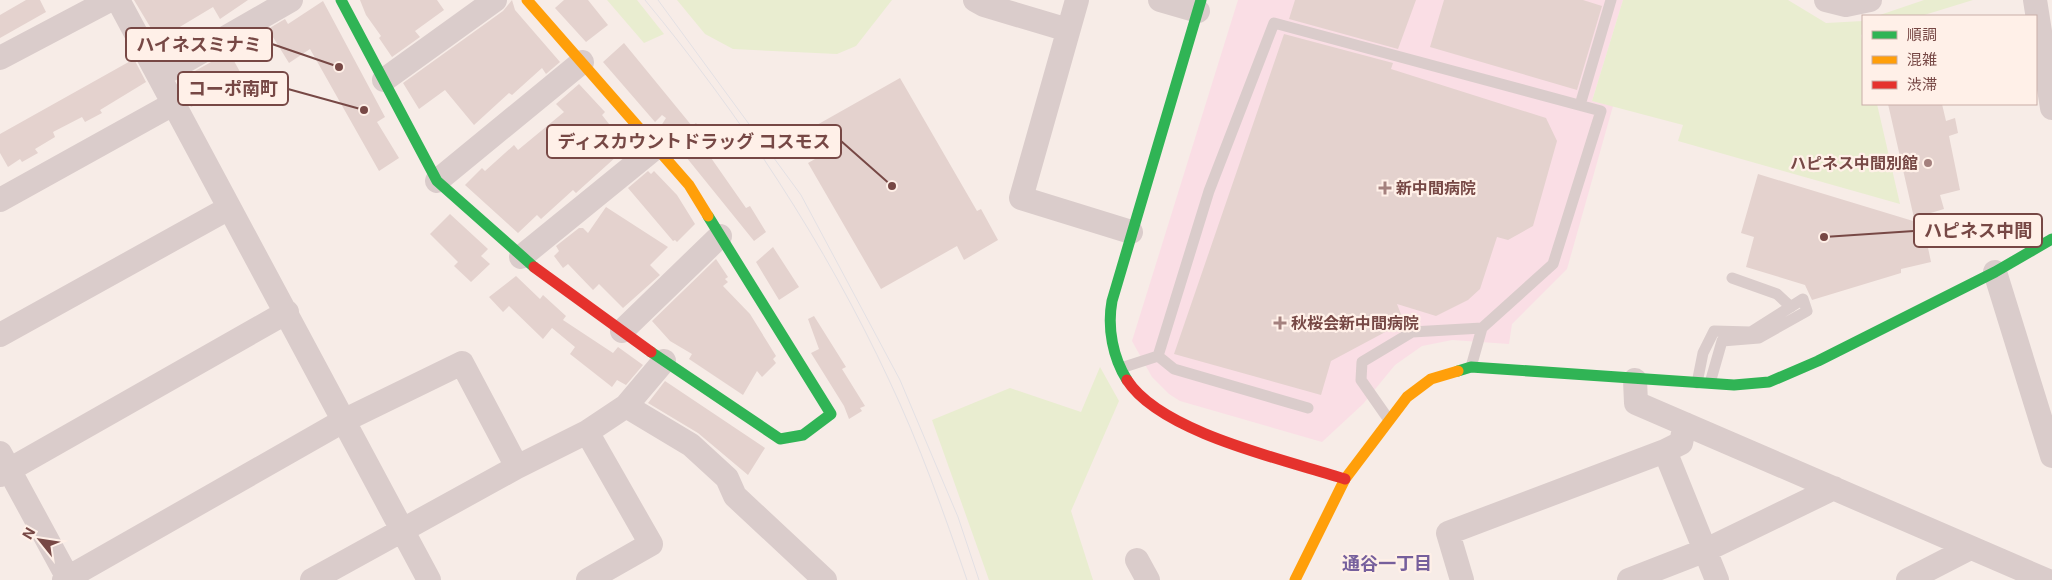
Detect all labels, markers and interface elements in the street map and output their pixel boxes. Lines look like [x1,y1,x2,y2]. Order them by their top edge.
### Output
legend [1862,15,2037,105]
text: 順調 [1907,25,1937,44]
callout: ハイネスミナミ [126,28,272,61]
text: ハイネスミナミ [136,34,262,55]
text: 混雑 [1907,50,1937,69]
callout: コーポ南町 [178,72,288,105]
text: 渋滞 [1907,75,1937,94]
text: コーポ南町 [188,78,278,99]
callout: ディスカウントドラッグ コスモス [547,125,841,158]
text: ディスカウントドラッグ コスモス [557,131,831,152]
place label: ハピネス中間別館 [1790,153,1918,173]
marker: ハピネス中間別館 [1922,157,1934,169]
place label: 新中間病院 [1396,178,1476,198]
marker: 新中間病院 [1378,181,1392,195]
callout: ハピネス中間 [1914,214,2042,247]
text: ハピネス中間 [1924,220,2032,241]
place label: 秋桜会新中間病院 [1291,313,1419,333]
marker: 秋桜会新中間病院 [1273,316,1287,330]
north arrow [15,515,65,565]
text: N [18,524,38,542]
district label: 通谷一丁目 [1342,553,1432,574]

